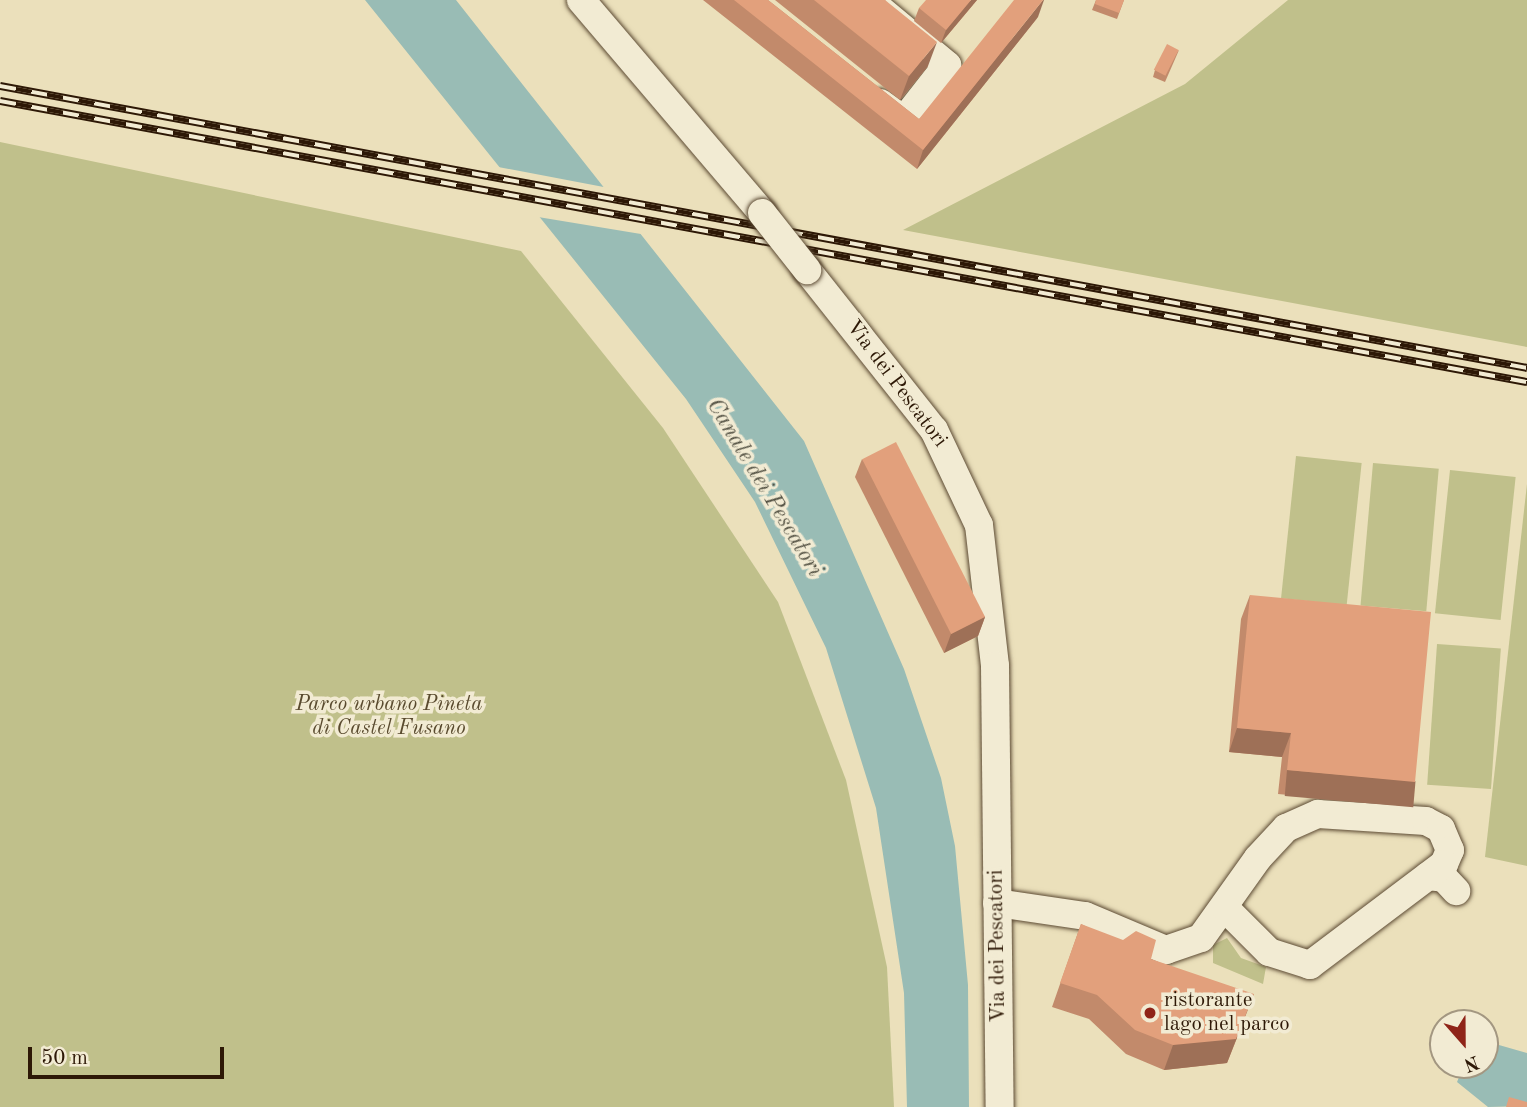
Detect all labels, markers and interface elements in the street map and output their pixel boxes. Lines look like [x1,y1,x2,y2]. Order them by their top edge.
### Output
street label: Via dei Pescatori [840,315,952,453]
water label: Canale dei Pescatori [700,394,828,582]
park label: Parco urbano Pineta di Castel Fusano [296,692,482,742]
street label: Via dei Pescatori [984,869,1012,1023]
place label: ristorante lago nel parco [1164,988,1290,1038]
marker: ristorante lago nel parco [1142,1005,1158,1021]
north arrow [1429,1009,1499,1079]
scale bar [32,1034,228,1078]
text: 50 m [41,1048,88,1069]
text: N [1461,1051,1481,1074]

